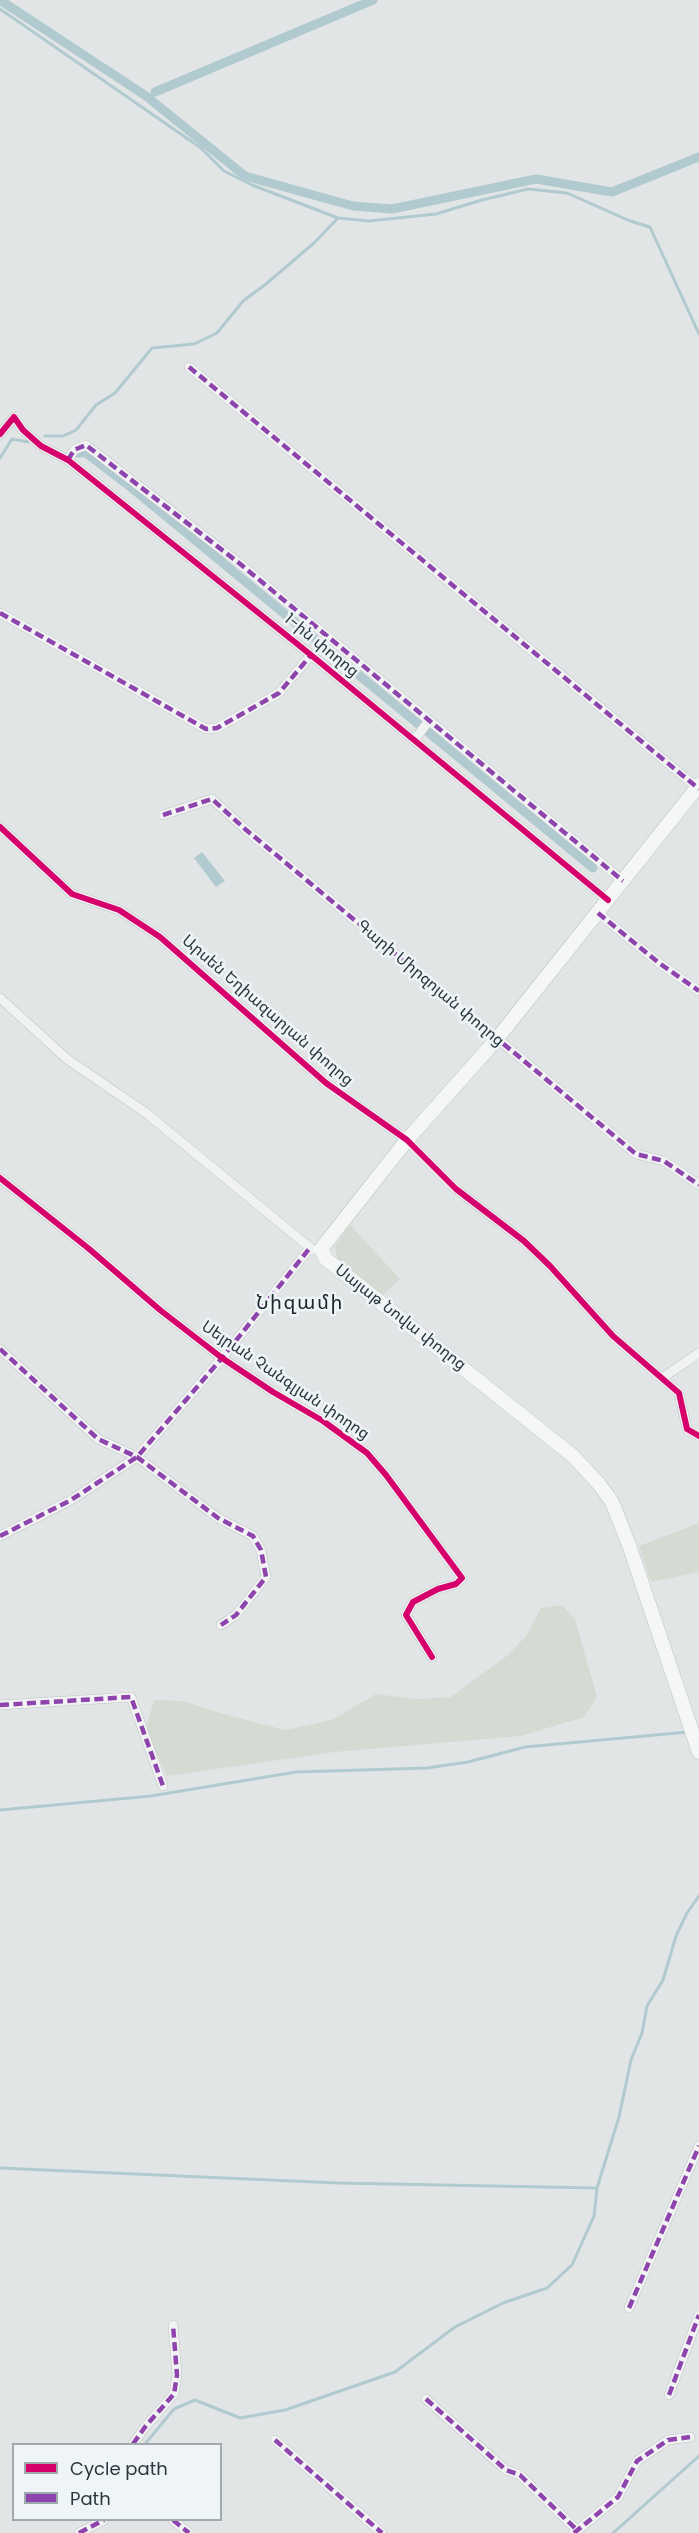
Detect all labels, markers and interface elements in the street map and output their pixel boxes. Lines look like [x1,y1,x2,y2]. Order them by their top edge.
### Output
street label: 1-ին փողոց [280,610,362,682]
street label: Գարի Միրզոյան փողոց [352,917,508,1051]
street label: Արսեն Եղիազարյան փողոց [177,931,357,1091]
street label: Սայաթ Նովա փողոց [331,1261,469,1375]
district label: Նիզամի [256,1292,344,1316]
street label: Սեյրան Չանգլյան փողոց [197,1318,373,1444]
legend [12,2443,222,2521]
text: Cycle path [70,2456,168,2481]
text: Path [70,2486,111,2511]

